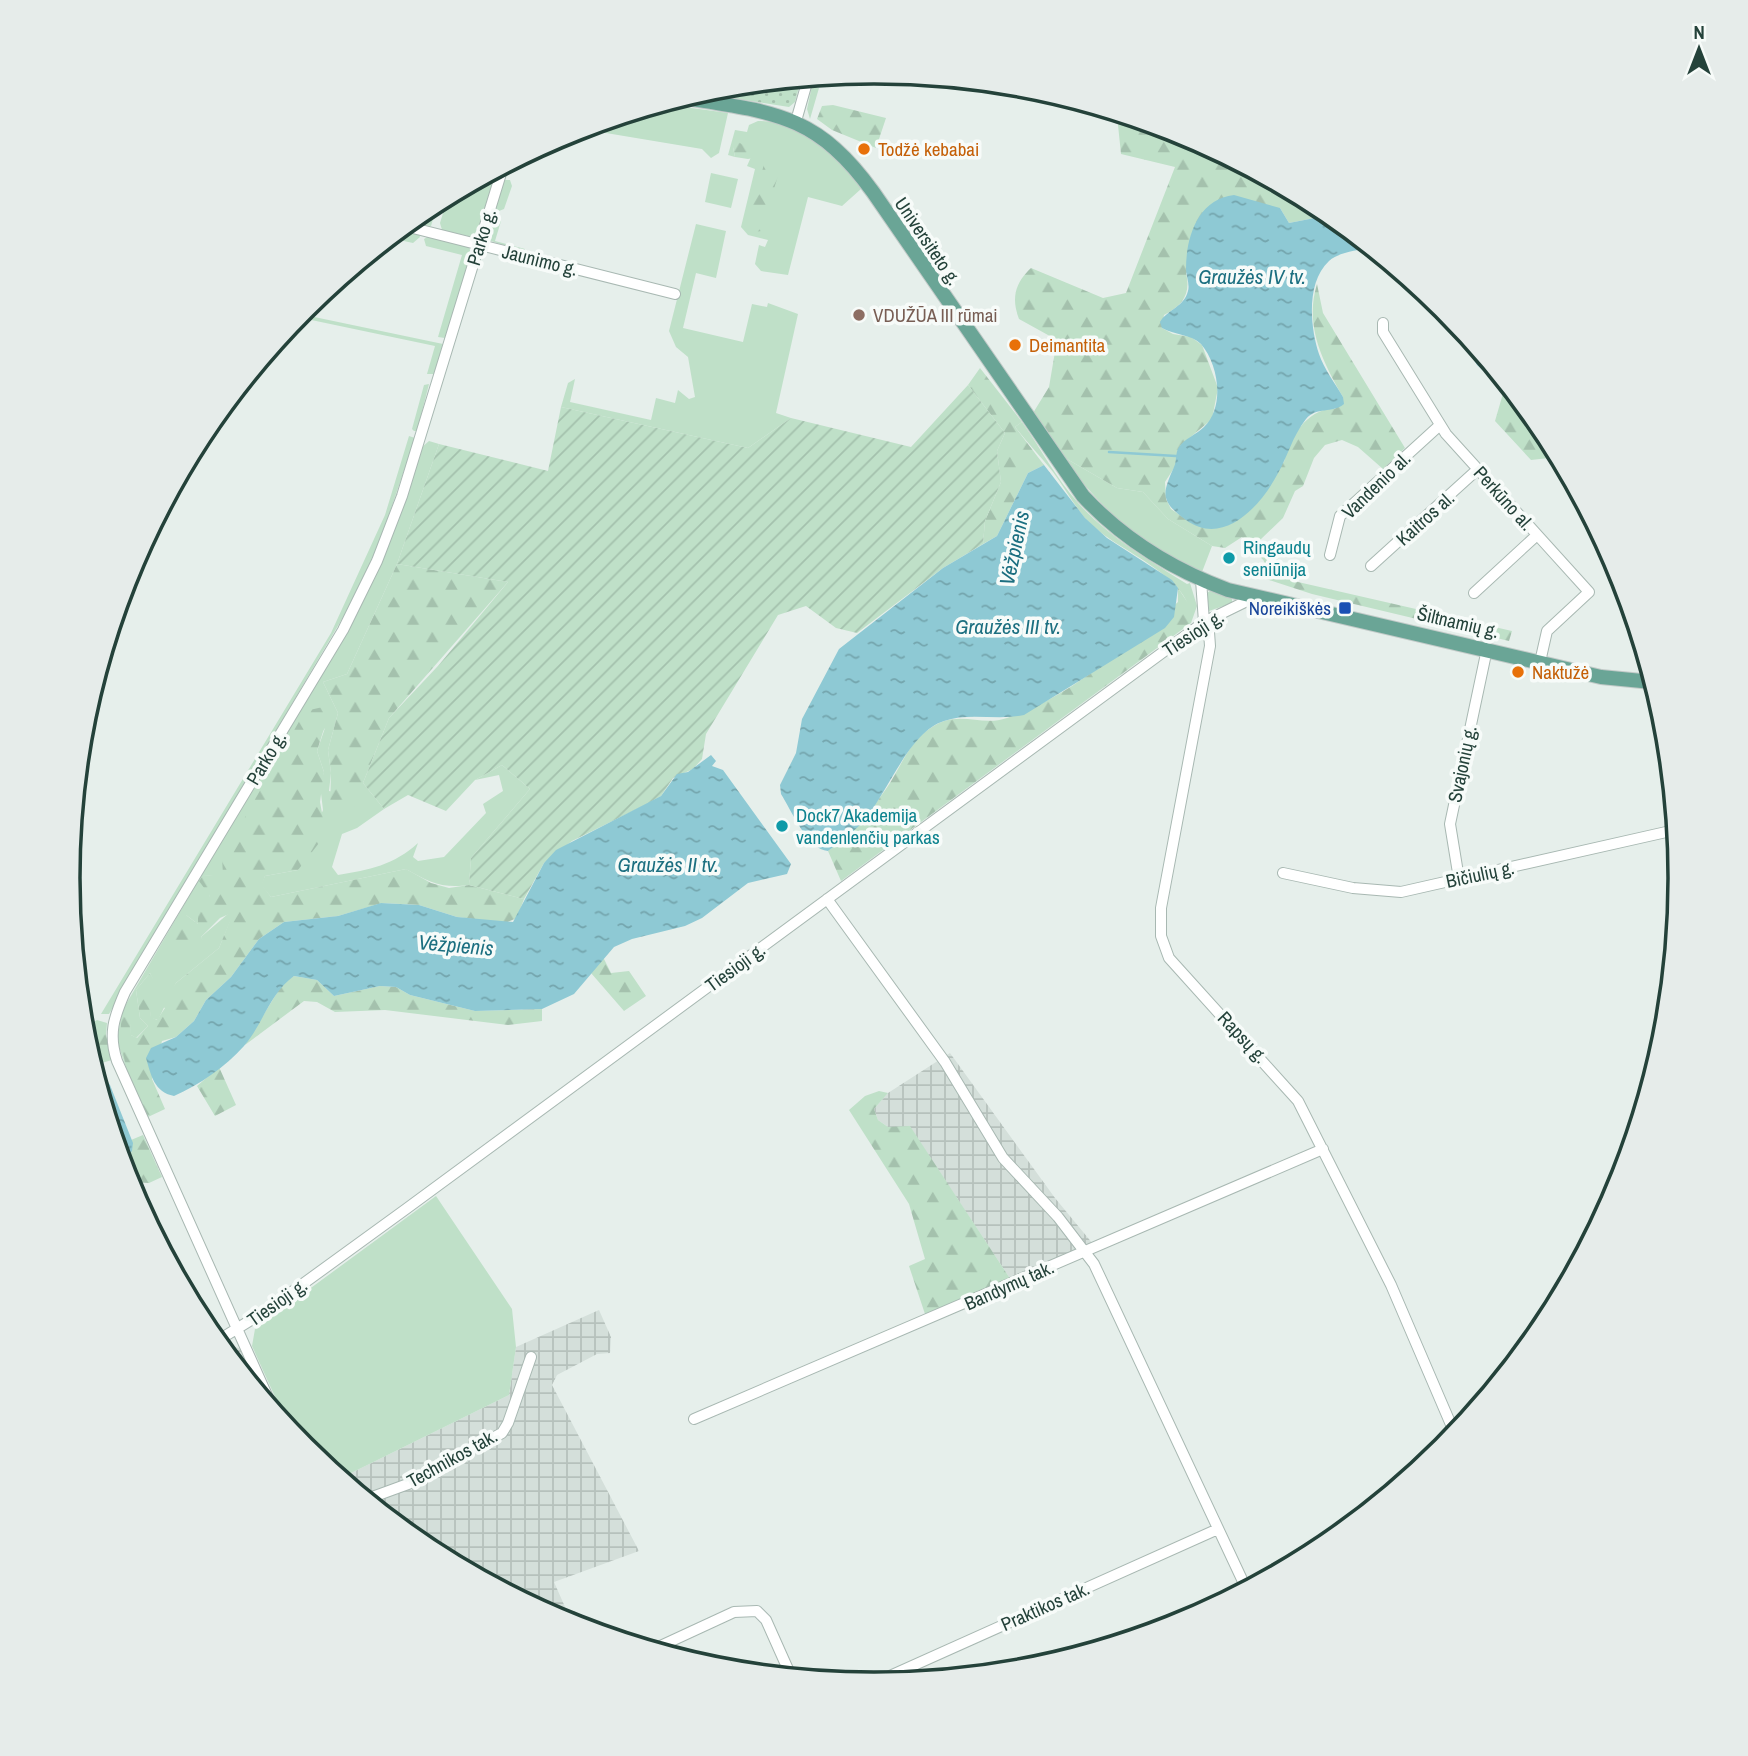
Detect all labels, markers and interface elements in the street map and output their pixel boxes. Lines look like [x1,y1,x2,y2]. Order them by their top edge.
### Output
north arrow [1664,14,1734,84]
text: N [1693,19,1705,45]
place label: Todžė kebabai [878,136,979,162]
marker: Todžė kebabai [856,141,872,157]
street label: Universiteto g. [889,192,967,290]
street label: Parko g. [460,205,502,269]
street label: Jaunimo g. [499,238,581,282]
water label: Graužės IV tv. [1198,262,1306,291]
place label: VDUŽŪA III rūmai [873,302,998,328]
marker: VDUŽŪA III rūmai [851,307,867,323]
place label: Deimantita [1029,332,1106,358]
marker: Deimantita [1007,337,1023,353]
street label: Vandenio al. [1336,446,1416,524]
street label: Perkūno al. [1468,460,1540,536]
street label: Kaitros al. [1390,485,1460,551]
water label: Vėžpienis [992,508,1036,588]
place label: Ringaudų seniūnija [1243,534,1311,582]
marker: Ringaudų seniūnija [1221,550,1237,566]
place label: Noreikiškės [1249,595,1331,621]
marker: Noreikiškės [1337,600,1353,616]
street label: Šiltnamių g. [1415,600,1501,644]
street label: Tiesioji g. [1157,604,1229,662]
water label: Graužės III tv. [955,612,1061,641]
place label: Naktužė [1532,659,1589,685]
marker: Naktužė [1510,664,1526,680]
street label: Svajonių g. [1441,723,1483,805]
street label: Parko g. [240,726,292,790]
place label: Dock7 Akademija vandenlenčių parkas [796,802,940,850]
marker: Dock7 Akademija vandenlenčių parkas [774,818,790,834]
water label: Graužės II tv. [618,850,718,879]
street label: Bičiulių g. [1443,854,1517,894]
water label: Vėžpienis [417,927,495,963]
street label: Tiesioji g. [700,936,770,998]
street label: Rapsų g. [1212,1005,1274,1069]
street label: Bandymų tak. [960,1254,1058,1316]
street label: Tiesioji g. [242,1272,312,1332]
street label: Technikos tak. [402,1422,502,1494]
street label: Praktikos tak. [997,1575,1093,1637]

